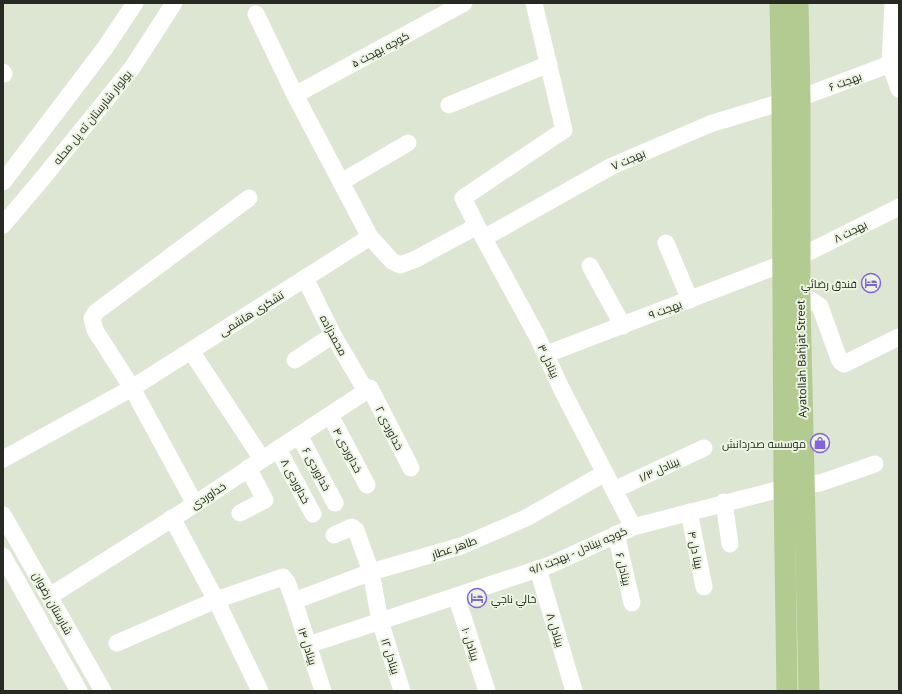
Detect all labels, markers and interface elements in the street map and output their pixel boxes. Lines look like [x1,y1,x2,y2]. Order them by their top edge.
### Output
street label: کوچه بهجت ۵ [349,27,412,70]
street label: بولوار شارستان ته پل محله [49,67,135,167]
street label: بهجت ۶ [826,68,864,94]
street label: بهجت ۷ [609,145,647,173]
street label: بهجت ۸ [831,216,869,246]
hotel icon: فندق رضائي [860,272,882,294]
place label: فندق رضائي [801,276,857,293]
street label: تشکری هاشمی [216,287,286,339]
street label: بهجت ۹ [646,296,684,322]
street label: Ayatollah Bahjat Street [792,300,810,418]
street label: محمدزاده [317,312,351,358]
street label: بینادل ۳ [535,342,563,380]
street label: خداوردی ۲ [372,403,408,453]
street label: خداوردی ۴ [330,425,366,475]
shop icon: موسسه صدردانش [809,432,831,454]
place label: موسسه صدردانش [722,436,806,451]
street label: خداوردی ۶ [299,445,335,493]
street label: بینادل ۱/۳ [636,453,682,485]
street label: خداوردی ۸ [278,456,314,506]
street label: خداوردی [188,478,228,512]
street label: کوچه بینادل - بهجت ۹/۱ [527,523,629,577]
street label: بینا دل ۴ [685,530,707,570]
street label: طاهر عطار [428,532,479,562]
street label: بینادل ۶ [613,551,635,587]
street label: شارستان رضوان [30,569,76,637]
hotel icon: خالي ناجي [466,587,488,609]
place label: خالي ناجي [491,591,536,608]
street label: بینادل ۸ [544,611,568,649]
street label: بینادل ۱۴ [295,625,321,667]
street label: بینادل ۱۰ [459,625,483,663]
street label: بینادل ۱۲ [378,636,404,676]

